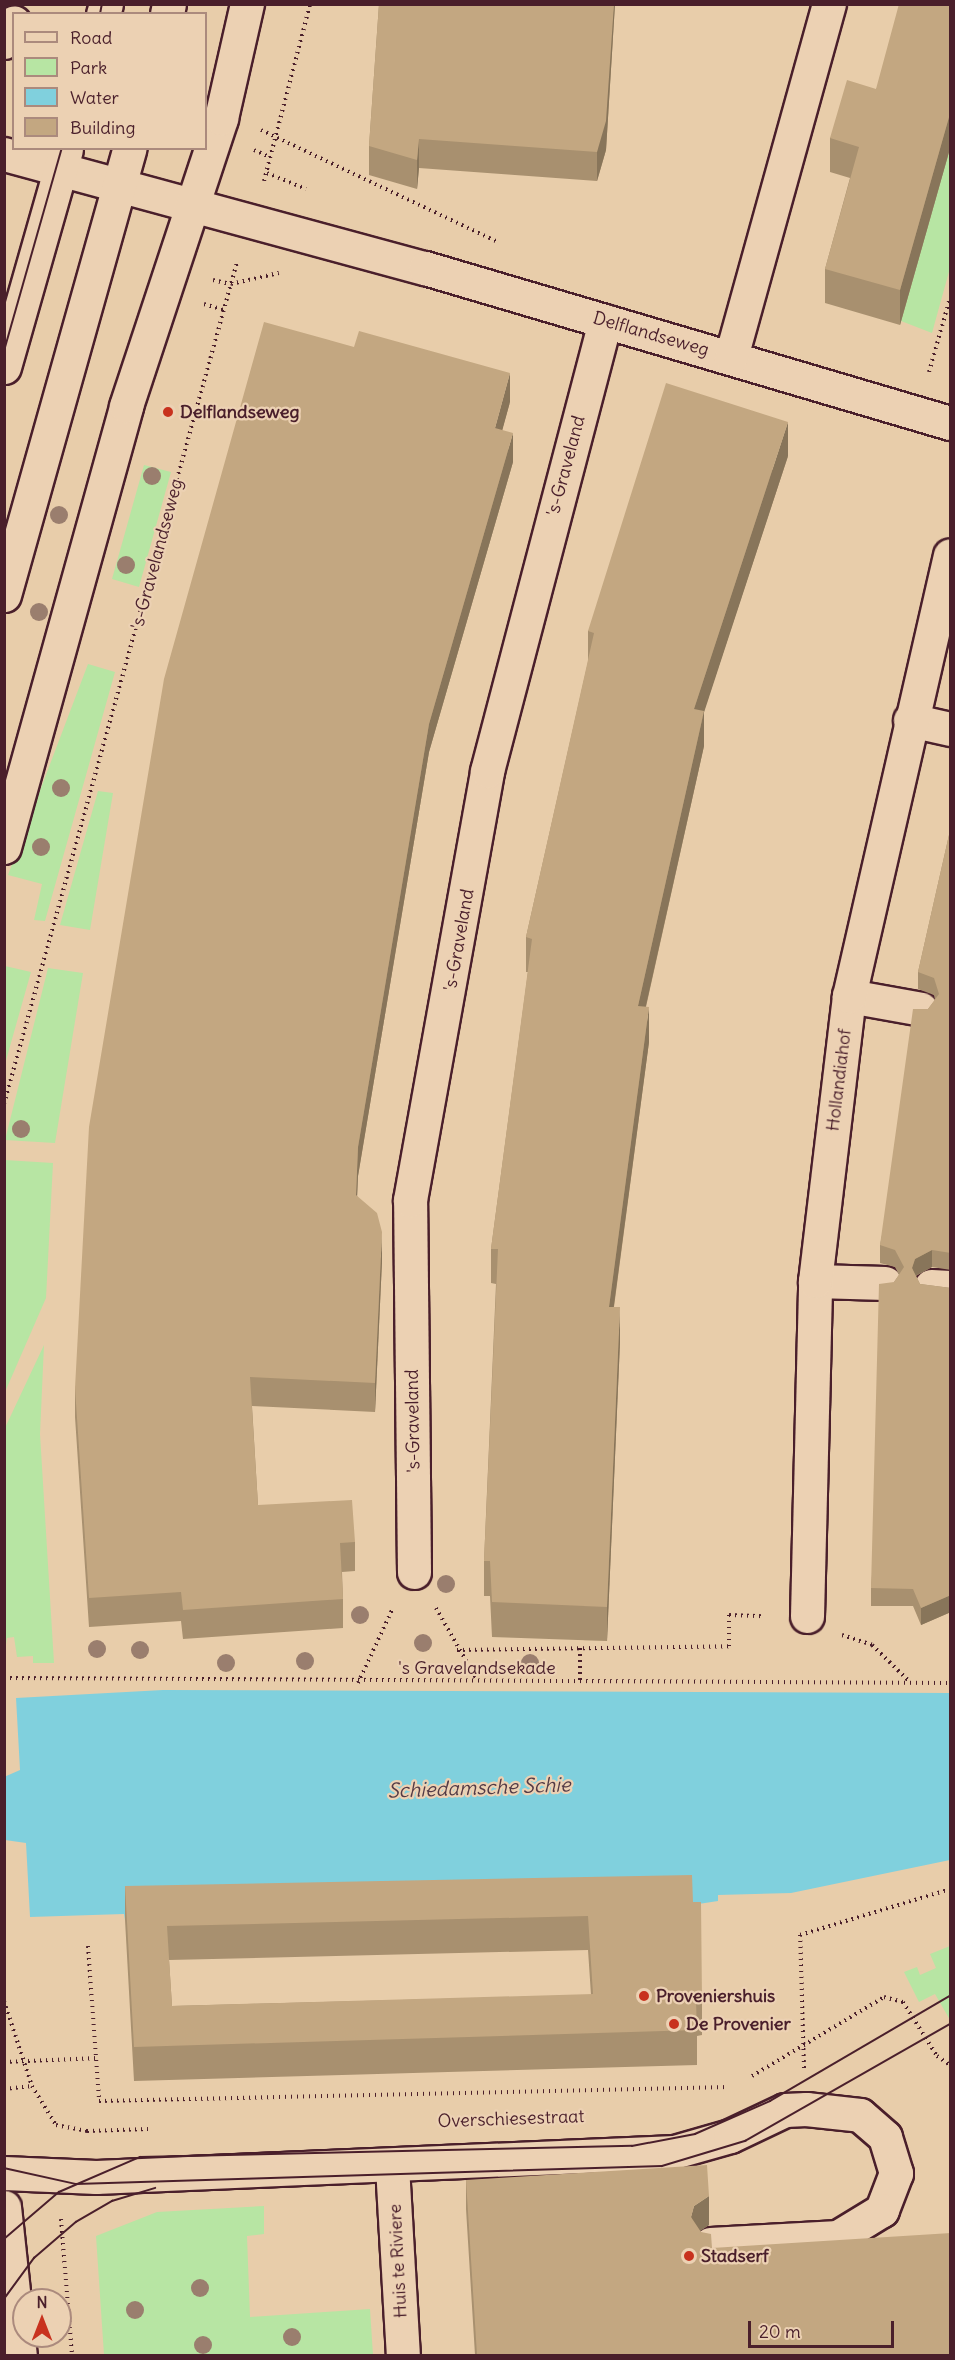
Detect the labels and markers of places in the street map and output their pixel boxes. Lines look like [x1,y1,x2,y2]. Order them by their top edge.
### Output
place label: Delflandseweg [180,401,299,423]
marker: Delflandseweg [161,405,175,419]
place label: Proveniershuis [656,1985,775,2007]
marker: Proveniershuis [637,1989,651,2003]
place label: De Provenier [686,2013,791,2035]
marker: De Provenier [667,2017,681,2031]
place label: Stadserf [701,2245,769,2267]
marker: Stadserf [682,2249,696,2263]

